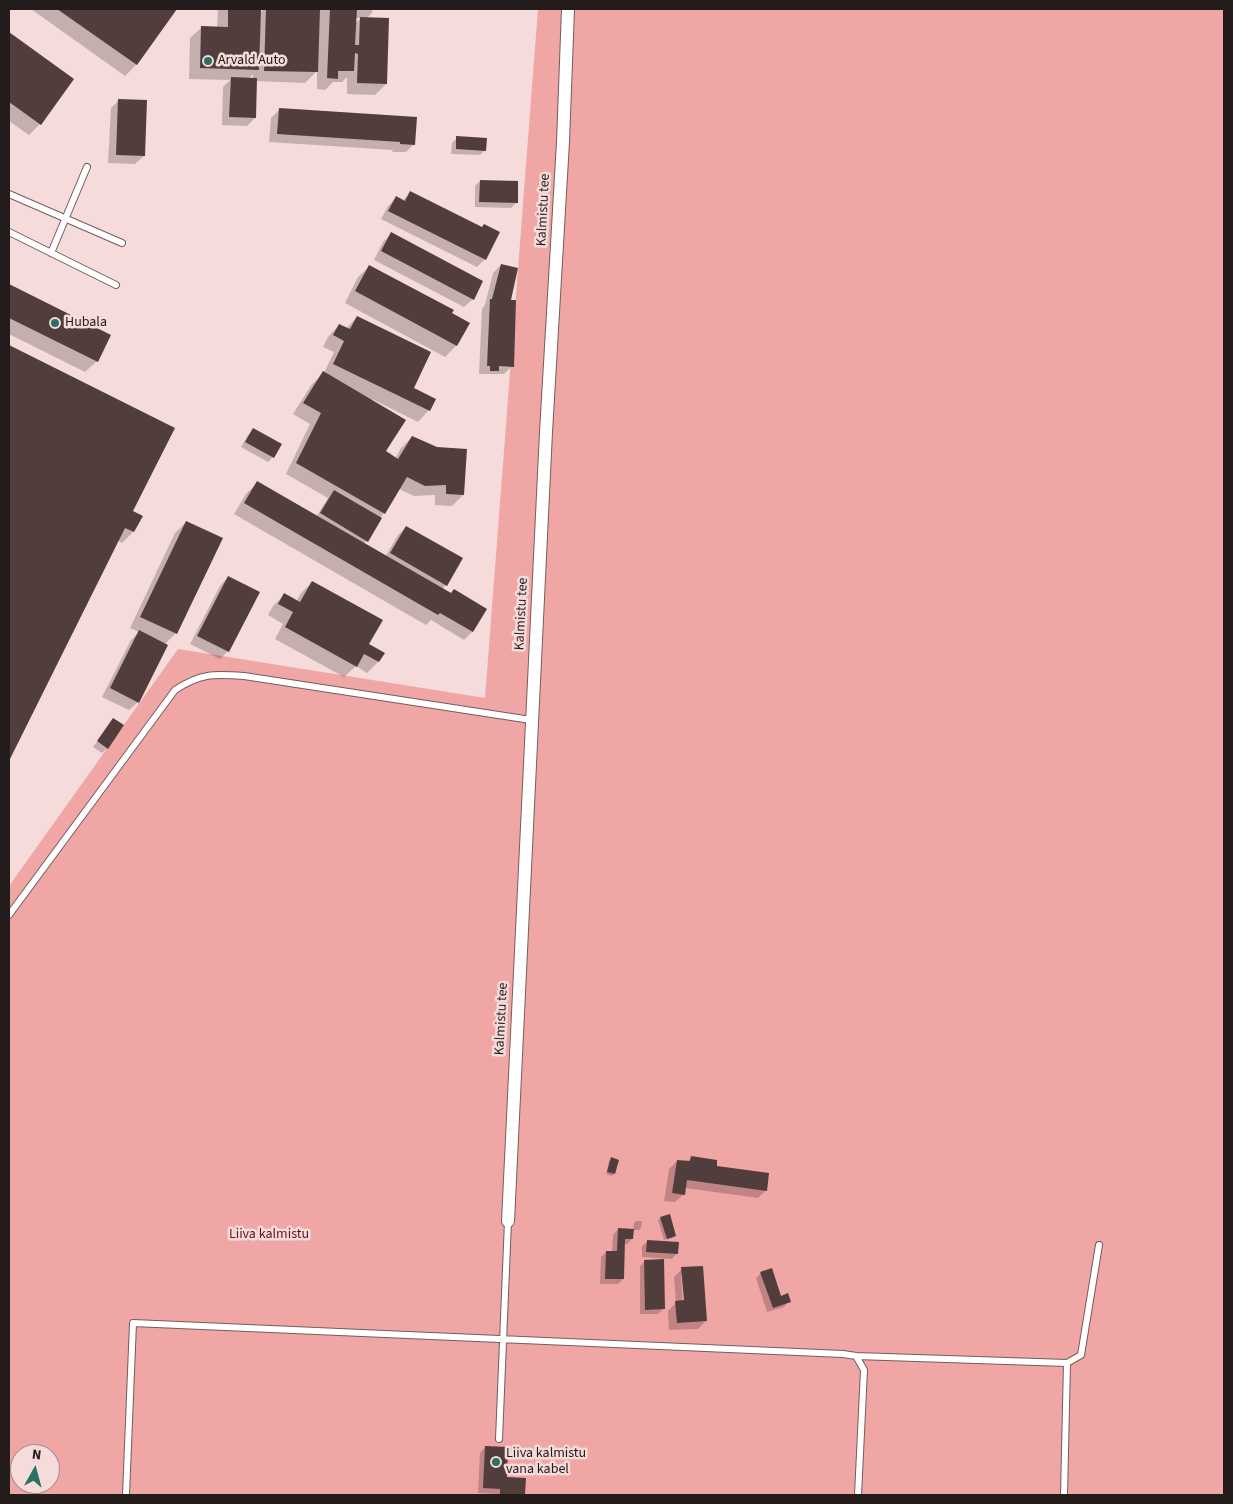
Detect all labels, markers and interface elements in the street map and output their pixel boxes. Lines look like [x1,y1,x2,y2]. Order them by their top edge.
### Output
place label: Arvald Auto [218,53,286,69]
marker: Arvald Auto [202,55,214,67]
street label: Kalmistu tee [534,173,554,247]
place label: Hubala [65,315,107,331]
marker: Hubala [49,317,61,329]
street label: Kalmistu tee [512,577,532,651]
street label: Kalmistu tee [492,982,512,1056]
park label: Liiva kalmistu [229,1227,309,1243]
north arrow [10,1444,60,1494]
text: N [31,1445,43,1466]
place label: Liiva kalmistu vana kabel [506,1446,586,1478]
marker: Liiva kalmistu vana kabel [490,1456,502,1468]

